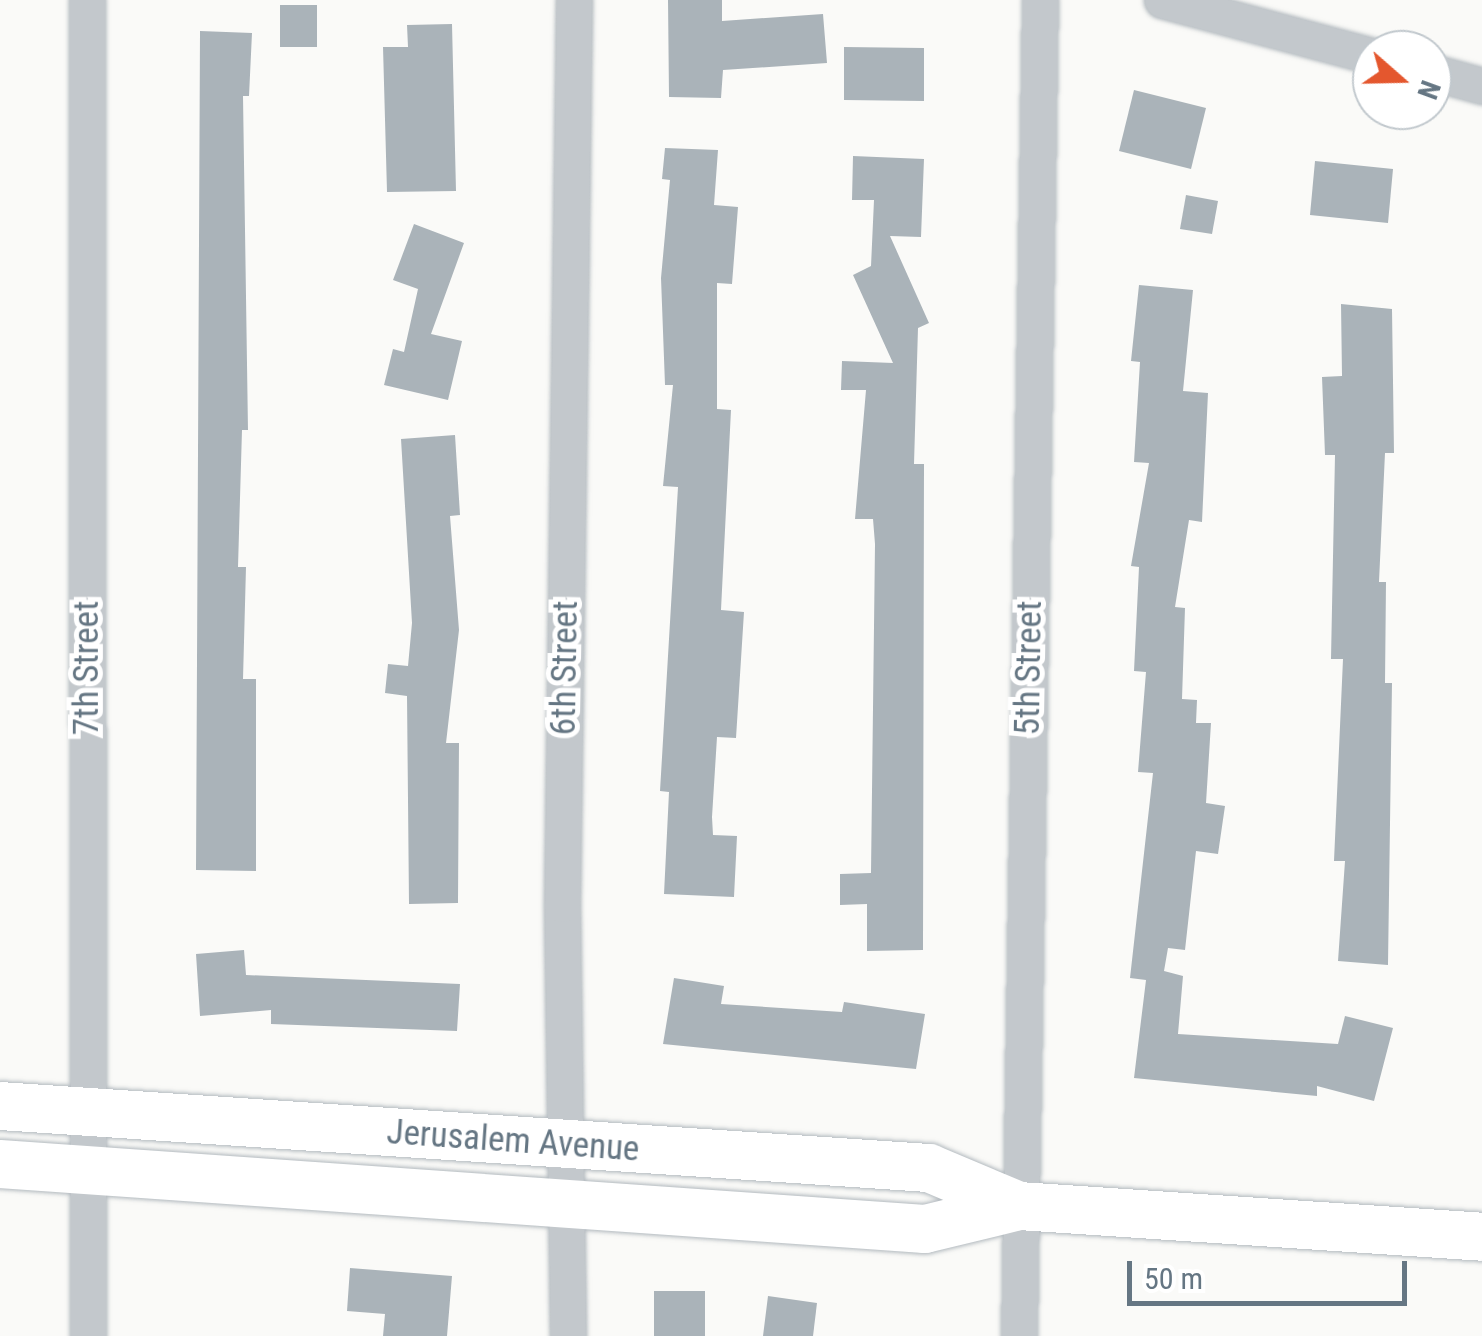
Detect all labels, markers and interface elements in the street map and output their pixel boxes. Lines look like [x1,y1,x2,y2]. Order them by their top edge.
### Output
north arrow [1352,30,1452,130]
text: N [1410,76,1447,103]
street label: 6th Street [543,600,587,736]
street label: 5th Street [1007,600,1051,736]
street label: 7th Street [66,601,108,735]
street label: Jerusalem Avenue [385,1111,641,1171]
scale bar [1132,1241,1412,1303]
text: 50 m [1144,1261,1203,1296]

